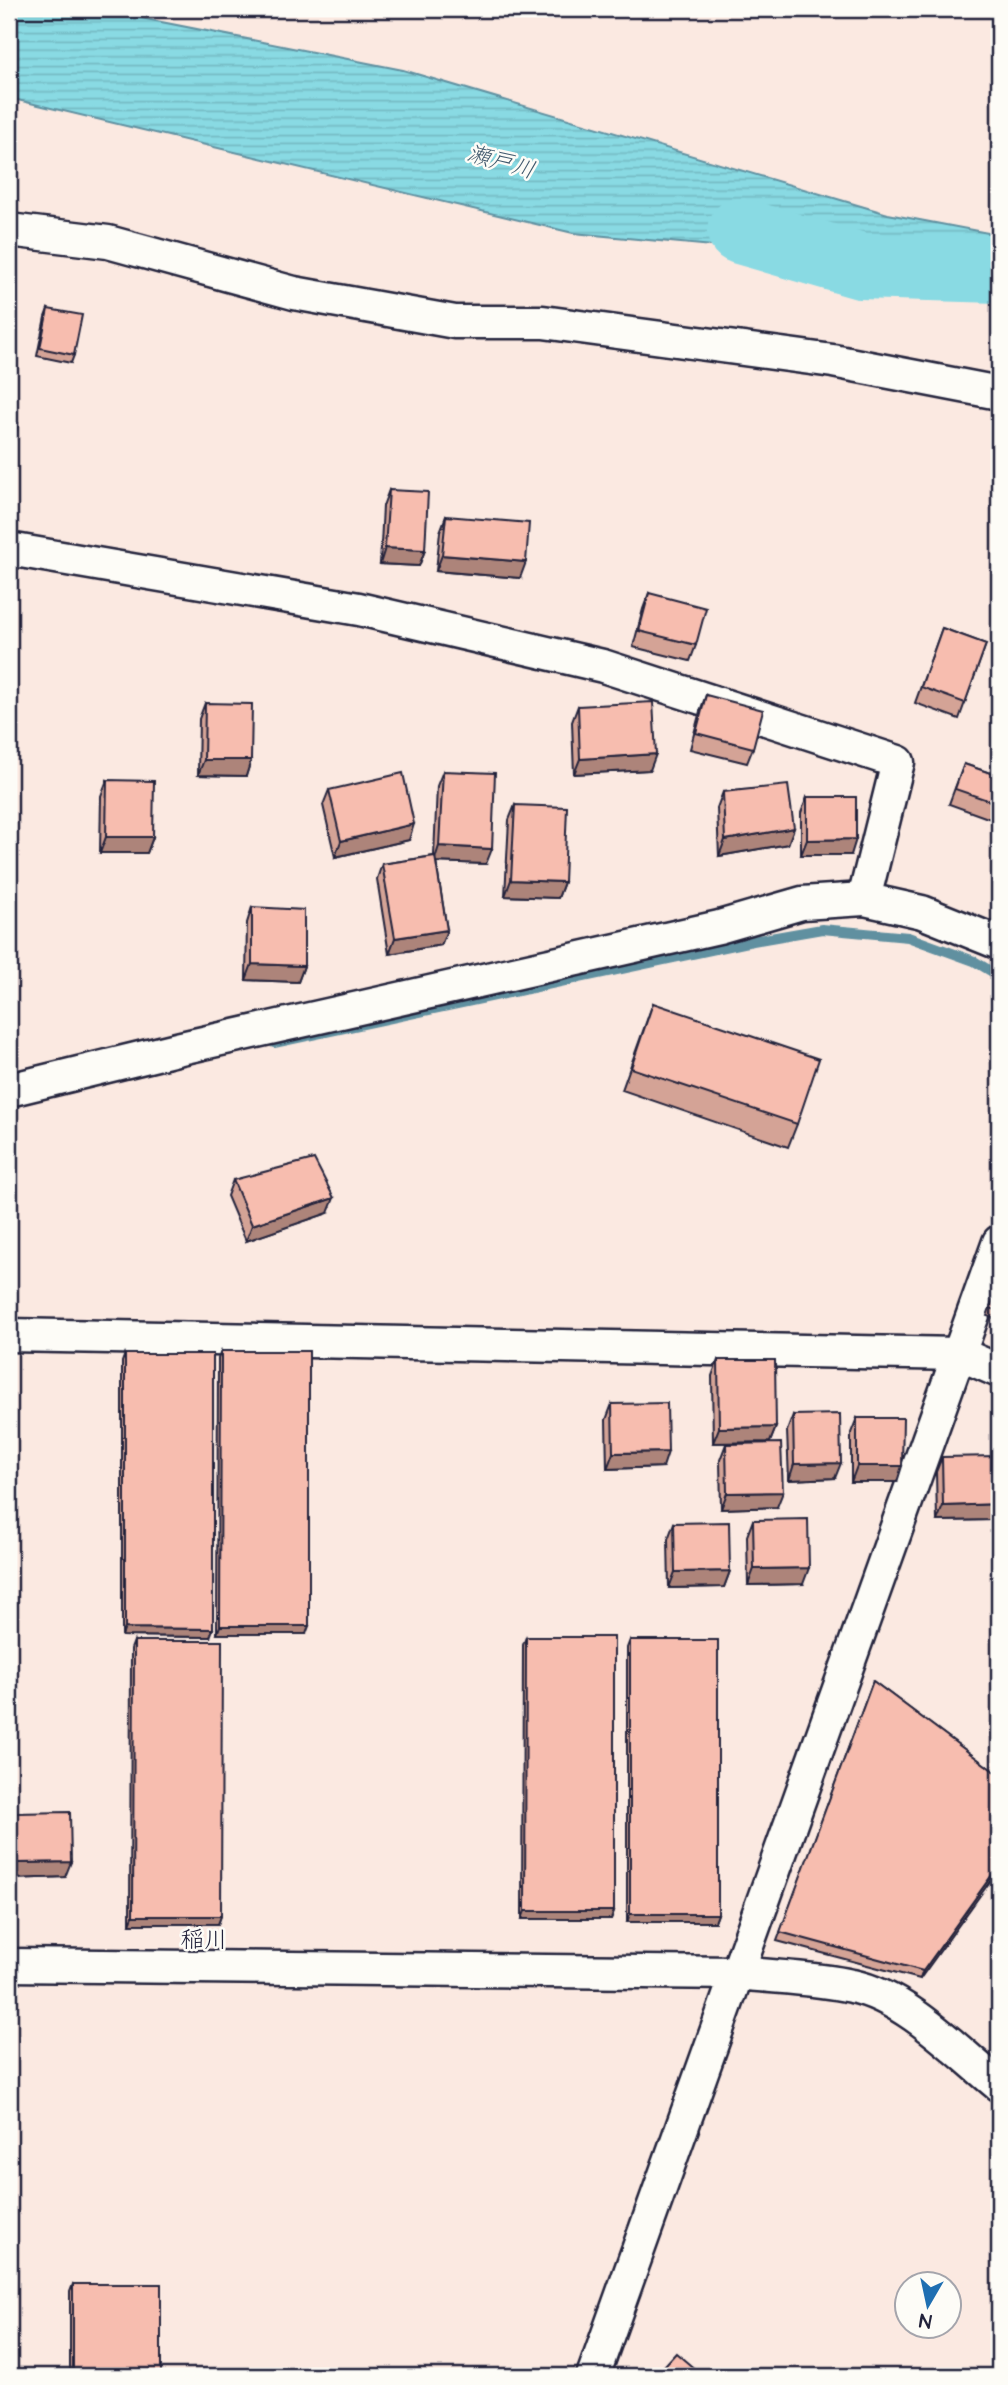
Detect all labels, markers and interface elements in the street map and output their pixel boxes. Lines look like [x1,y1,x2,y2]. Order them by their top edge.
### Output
water label: 瀬戸川 [463,137,539,187]
district label: 稲川 [180,1923,228,1957]
north arrow [892,2270,962,2340]
text: N [917,2306,934,2335]

